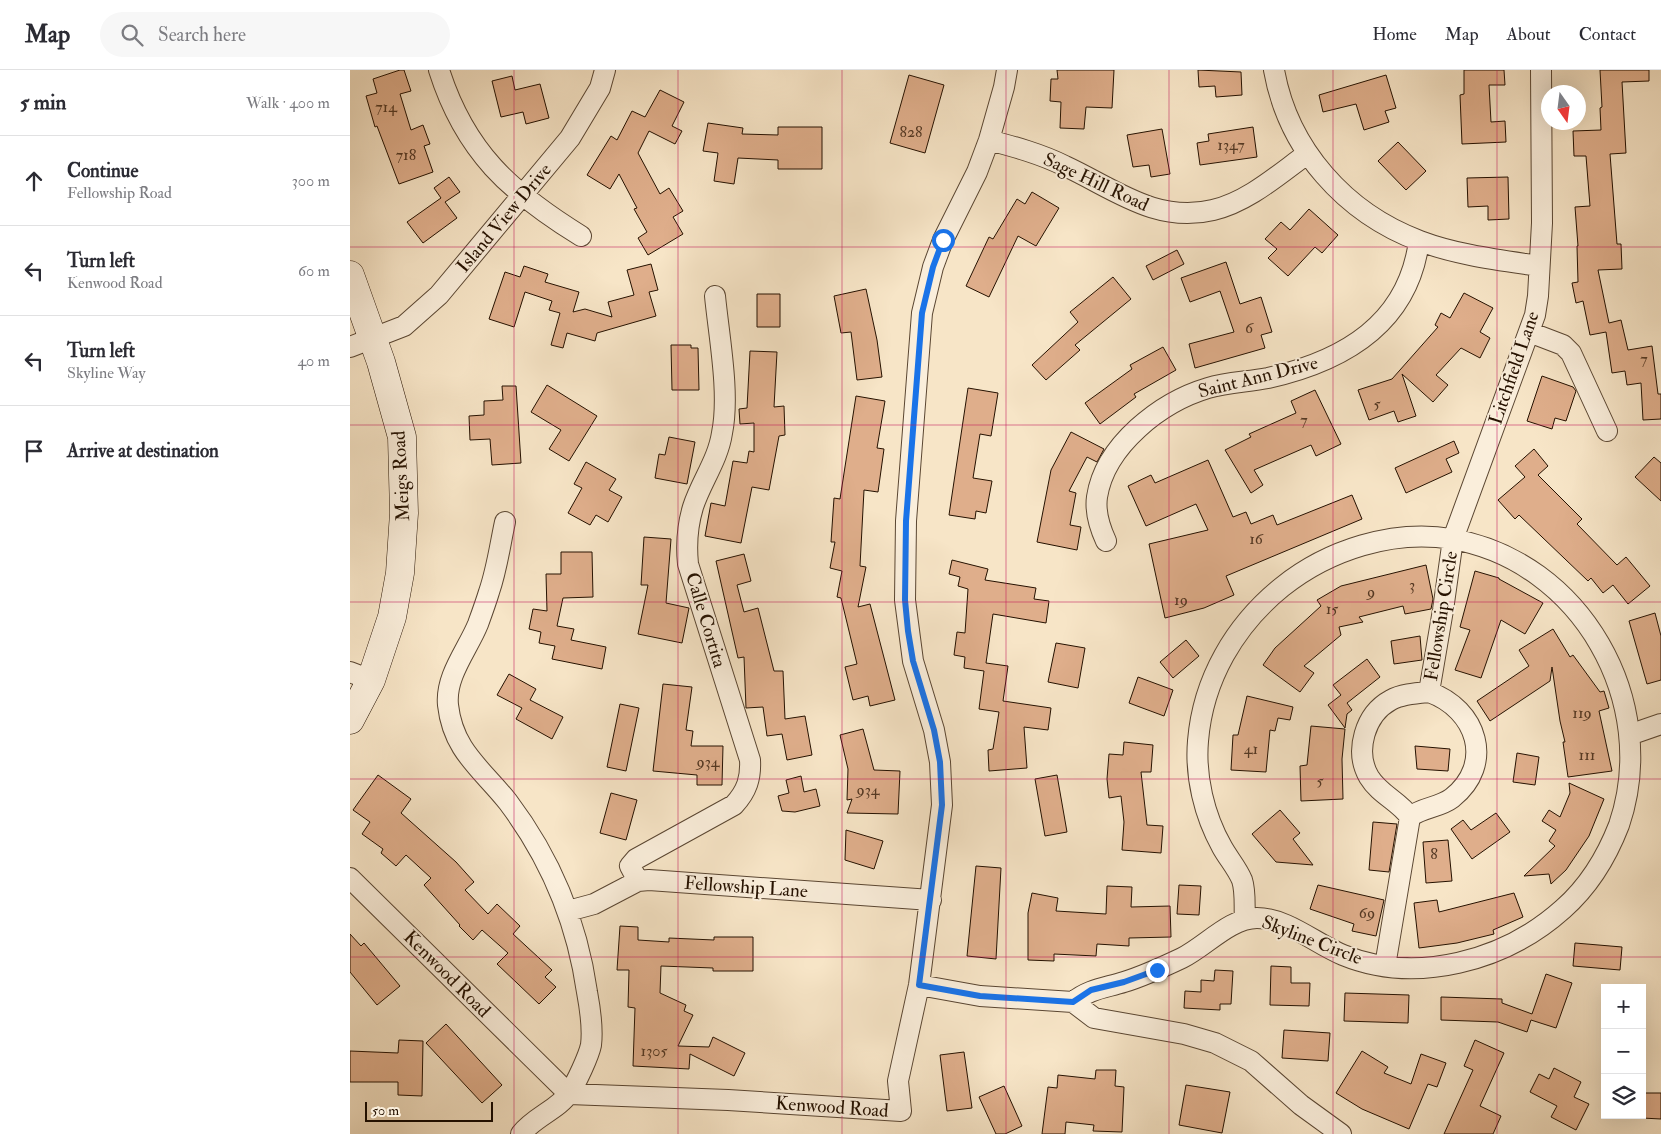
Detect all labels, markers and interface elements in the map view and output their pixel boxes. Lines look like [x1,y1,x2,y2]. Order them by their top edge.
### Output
search box [100,12,450,57]
text: Map [25,19,70,50]
icon: search [118,21,146,49]
text: Search here [158,23,246,47]
text: Home [1372,23,1417,46]
text: Map [1445,23,1479,46]
text: About [1507,23,1551,46]
text: Contact [1579,23,1636,46]
north arrow [1541,85,1586,130]
text: 5 min [20,89,66,116]
text: Walk · 400 m [246,93,330,113]
house number: 714 [375,97,398,117]
house number: 828 [899,122,923,142]
house number: 1347 [1217,135,1245,155]
house number: 718 [396,145,417,165]
street label: Sage Hill Road [1039,147,1153,217]
street label: Island View Drive [451,158,557,278]
text: Continue [67,159,138,183]
icon: ahead [20,167,48,195]
text: 300 m [292,171,330,191]
text: Fellowship Road [67,183,172,203]
route start [932,229,955,252]
text: Turn left [67,249,135,273]
icon: left [20,257,48,285]
text: 60 m [298,261,330,281]
text: Kenwood Road [67,273,163,293]
street label: Litchfield Lane [1483,308,1545,428]
house number: 6 [1245,318,1254,338]
text: Turn left [67,339,135,363]
icon: left [20,347,48,375]
house number: 7 [1640,349,1648,369]
text: 40 m [297,351,330,371]
street label: Saint Ann Drive [1196,351,1320,403]
text: Skyline Way [67,363,146,383]
house number: 5 [1373,394,1381,414]
house number: 7 [1300,410,1308,430]
street label: Meigs Road [387,429,415,522]
icon: arrive [20,437,48,465]
text: Arrive at destination [67,439,219,463]
house number: 16 [1249,529,1264,549]
street label: Fellowship Circle [1419,549,1464,683]
street label: Calle Cortita [680,569,732,671]
house number: 3 [1409,575,1415,595]
house number: 9 [1366,582,1375,602]
house number: 19 [1174,590,1188,610]
house number: 15 [1326,599,1338,619]
house number: 119 [1572,703,1592,723]
house number: 41 [1244,739,1258,759]
house number: 111 [1578,745,1596,765]
house number: 934 [696,752,721,772]
house number: 5 [1316,771,1324,791]
house number: 934 [856,780,881,800]
house number: 8 [1430,844,1438,864]
street label: Fellowship Lane [683,871,809,904]
house number: 69 [1359,903,1375,923]
street label: Skyline Circle [1258,910,1366,970]
street label: Kenwood Road [398,925,496,1023]
route end [1146,959,1169,982]
map controls [1601,984,1646,1119]
button: + [1601,984,1646,1029]
button: − [1601,1029,1646,1074]
house number: 1305 [640,1041,668,1061]
button: layers [1601,1074,1646,1119]
street label: Kenwood Road [775,1091,890,1123]
scale bar [365,1099,492,1122]
text: 50 m [372,1102,399,1119]

